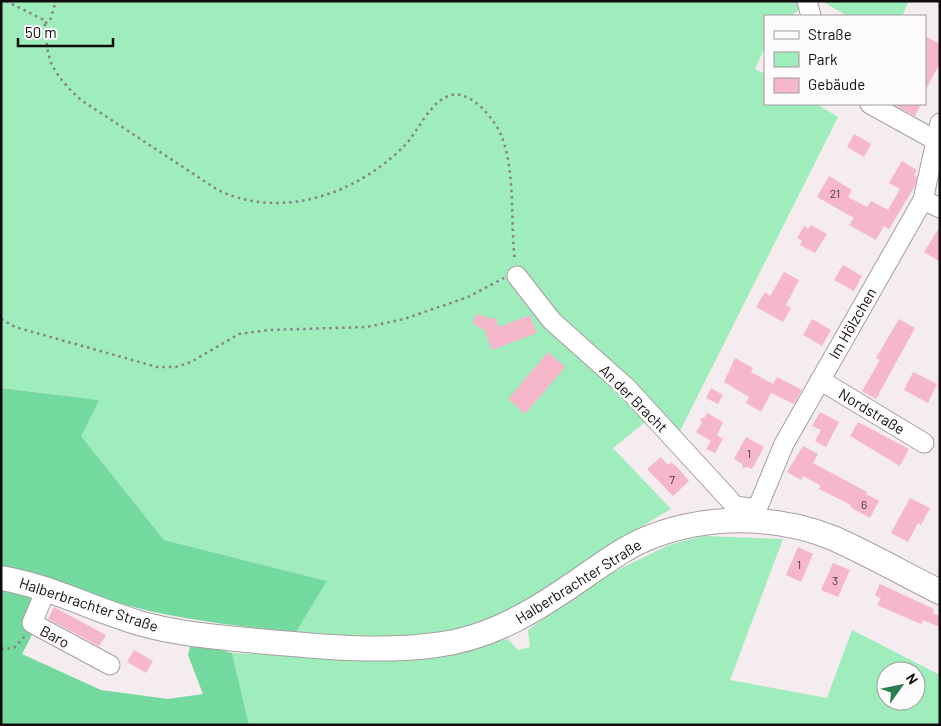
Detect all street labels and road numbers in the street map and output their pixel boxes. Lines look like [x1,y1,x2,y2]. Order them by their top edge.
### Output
street label: Im Hölzchen [824,284,880,362]
street label: An der Bracht [596,360,672,436]
street label: Nordstraße [836,384,908,438]
street label: Halberbrachter Straße [512,535,644,627]
street label: Halberbrachter Straße [17,573,161,635]
street label: Baro [37,621,73,651]

